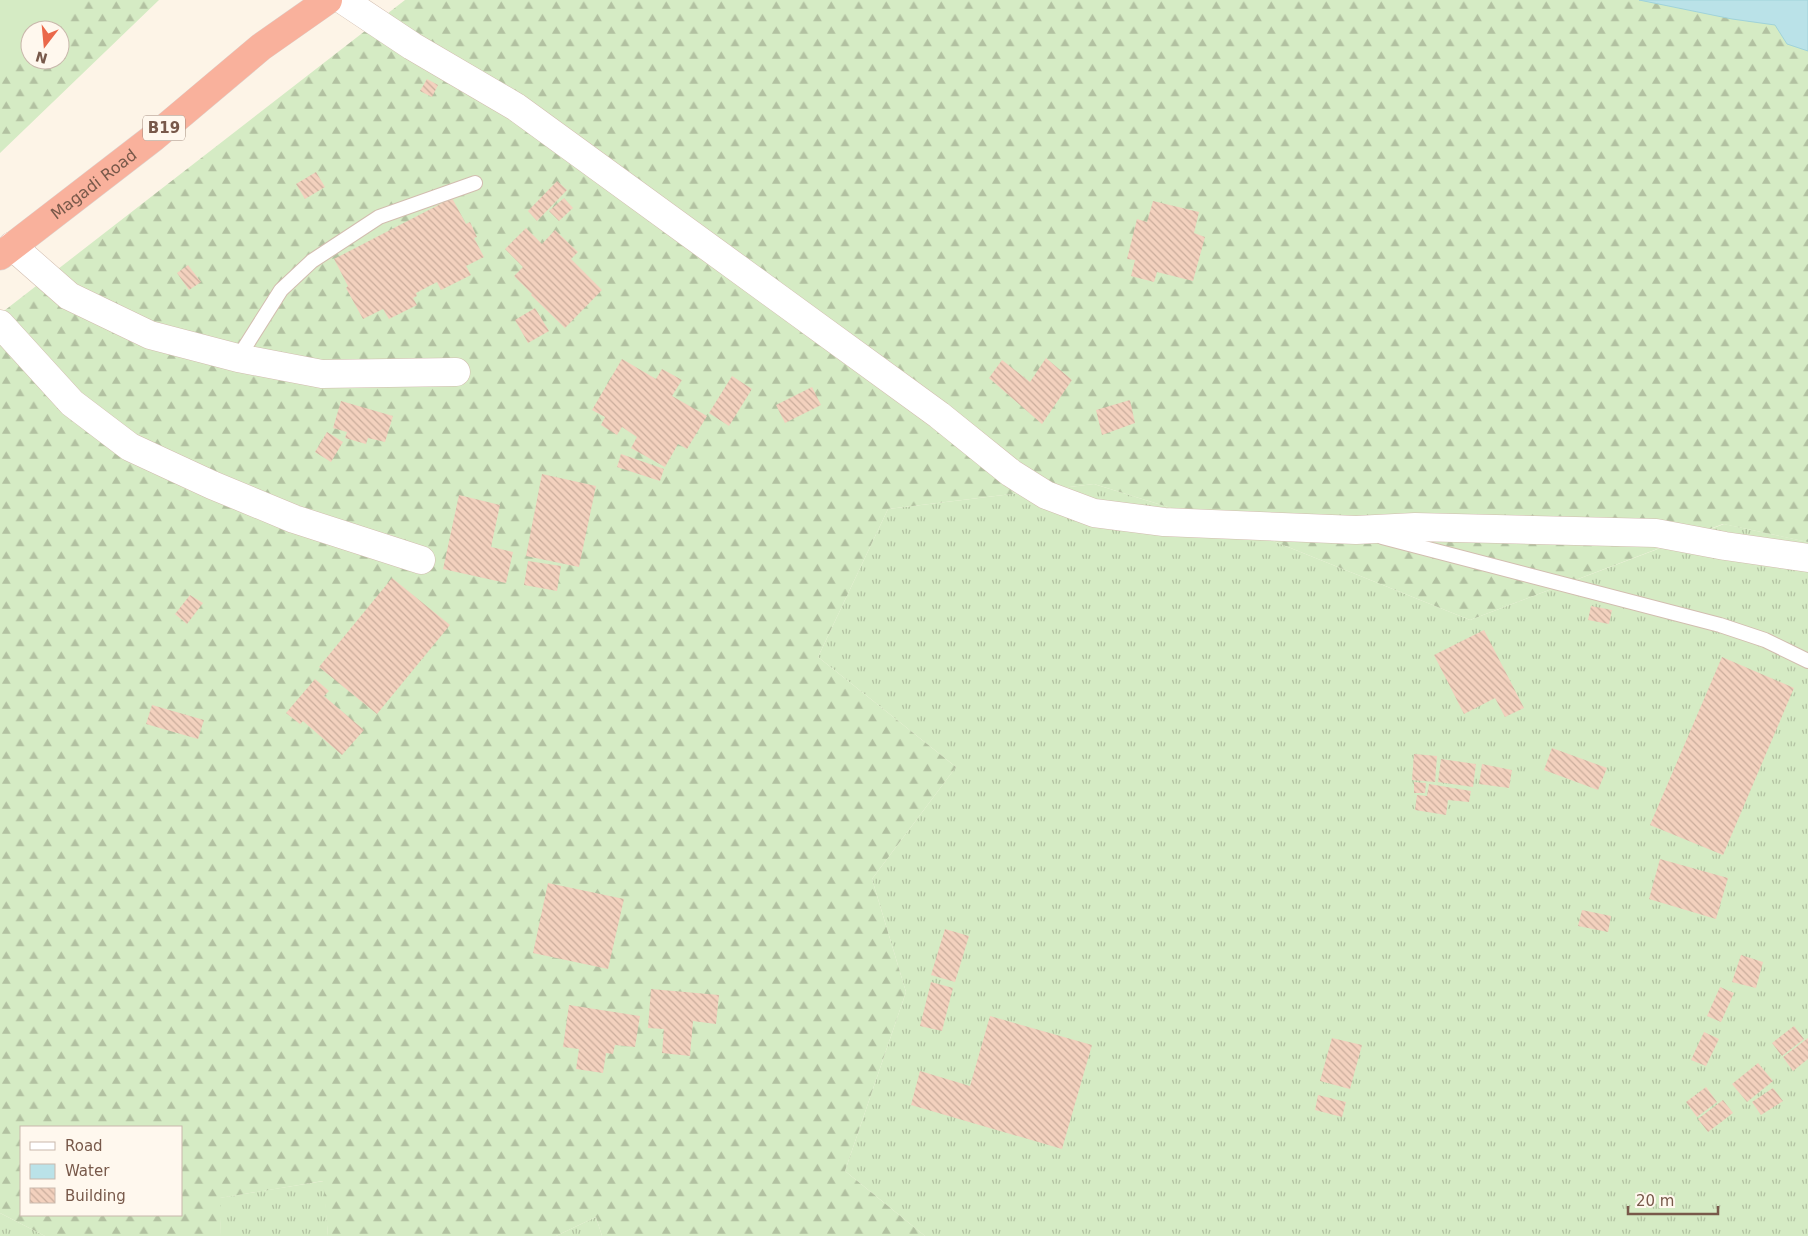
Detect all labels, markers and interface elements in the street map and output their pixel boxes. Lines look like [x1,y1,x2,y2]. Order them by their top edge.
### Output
north arrow [20,20,70,70]
text: N [34,48,49,67]
road number: B19 [143,116,185,140]
street label: Magadi Road [47,145,140,223]
legend [20,1126,182,1216]
text: Road [65,1137,103,1155]
text: Water [65,1162,110,1180]
scale bar [1628,1184,1718,1216]
text: Building [65,1187,126,1205]
text: 20 m [1636,1192,1674,1210]

